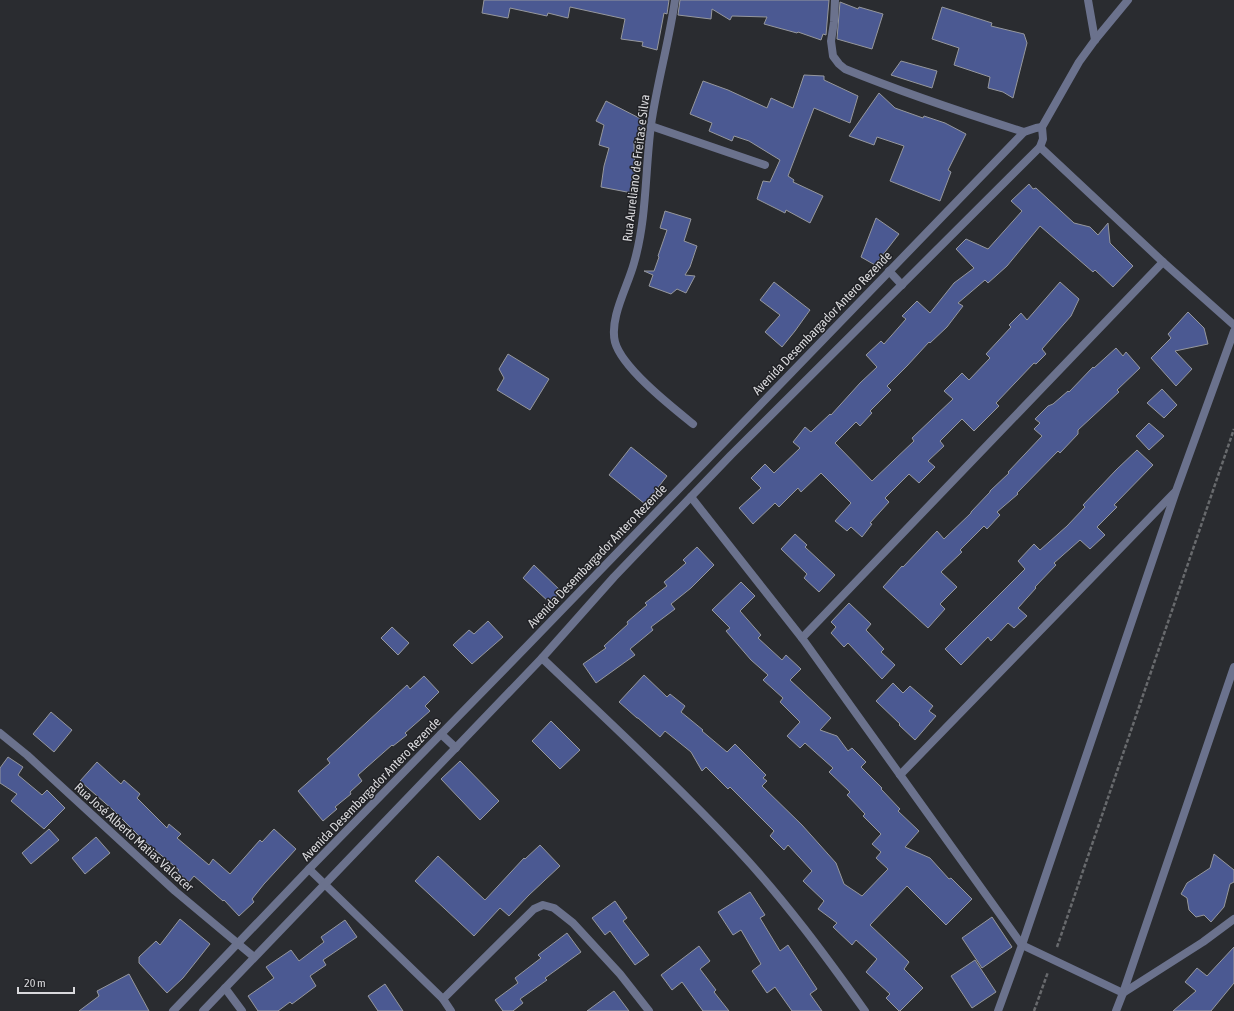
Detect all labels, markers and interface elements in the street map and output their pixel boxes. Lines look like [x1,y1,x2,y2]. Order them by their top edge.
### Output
street label: Rua Aureliano de Freitas e Silva [620,94,652,242]
street label: Avenida Desembargador Antero Rezende [749,248,895,398]
street label: Avenida Desembargador Antero Rezende [524,481,670,631]
street label: Avenida Desembargador Antero Rezende [298,714,444,864]
street label: Rua José Alberto Matias Valcacer [71,780,197,894]
scale bar [18,969,74,995]
text: 20 m [24,976,46,990]

